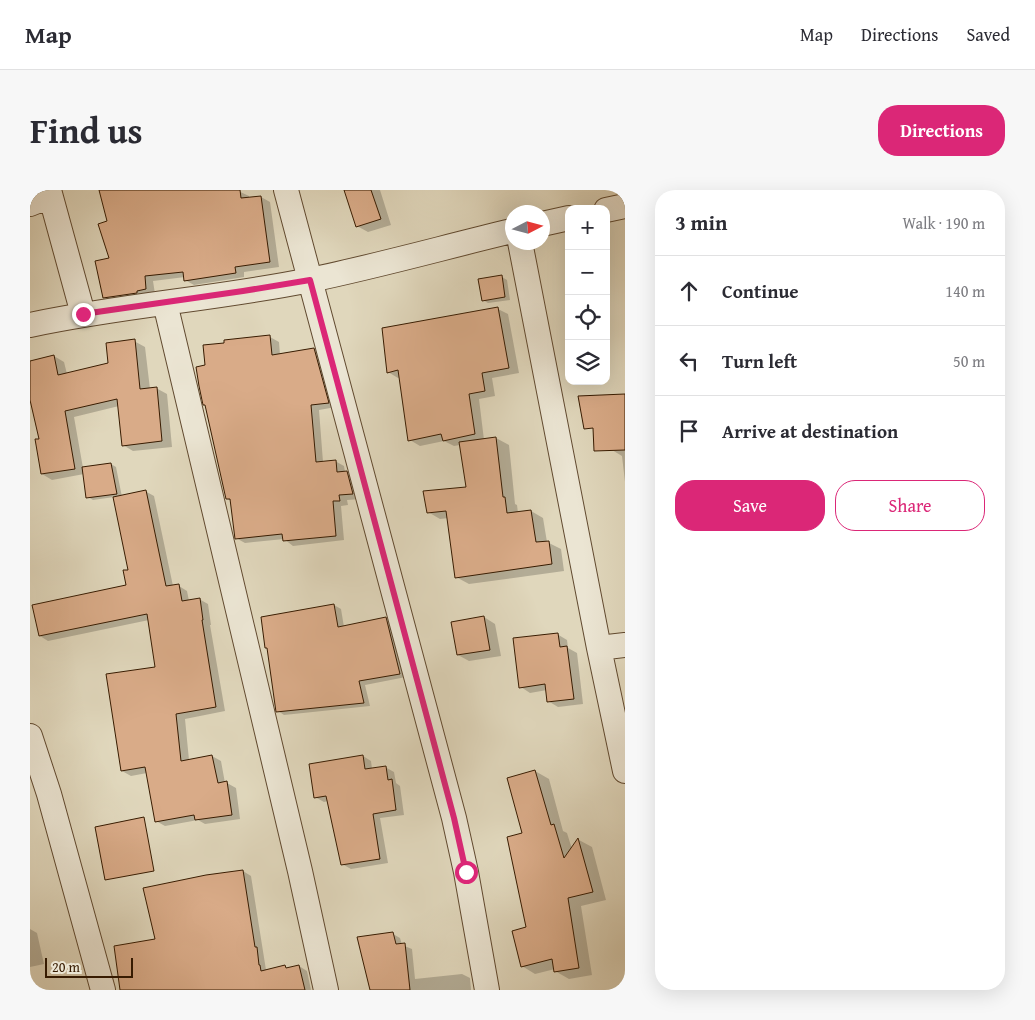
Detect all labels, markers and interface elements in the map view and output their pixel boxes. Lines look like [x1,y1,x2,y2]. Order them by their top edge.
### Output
text: Map [25,17,72,52]
text: Map [800,21,833,48]
text: Directions [861,21,938,48]
text: Saved [966,21,1010,48]
text: Find us [30,105,143,156]
button: Directions [878,105,1005,156]
north arrow [505,205,550,250]
map controls [565,205,610,385]
button: + [565,205,610,250]
text: 3 min [675,207,727,238]
text: Walk · 190 m [902,211,985,235]
button: − [565,250,610,295]
icon: ahead [675,277,703,305]
text: Continue [722,277,799,305]
text: 140 m [945,279,985,303]
button: locate [565,295,610,340]
route end [72,303,95,326]
button: layers [565,340,610,385]
icon: left [675,347,703,375]
text: Turn left [722,347,797,375]
text: 50 m [953,349,985,373]
icon: arrive [675,417,703,445]
text: Arrive at destination [722,417,898,445]
button: Save [675,480,825,531]
button: Share [835,480,985,531]
route start [455,861,478,884]
scale bar [45,955,132,978]
text: 20 m [52,957,80,977]

